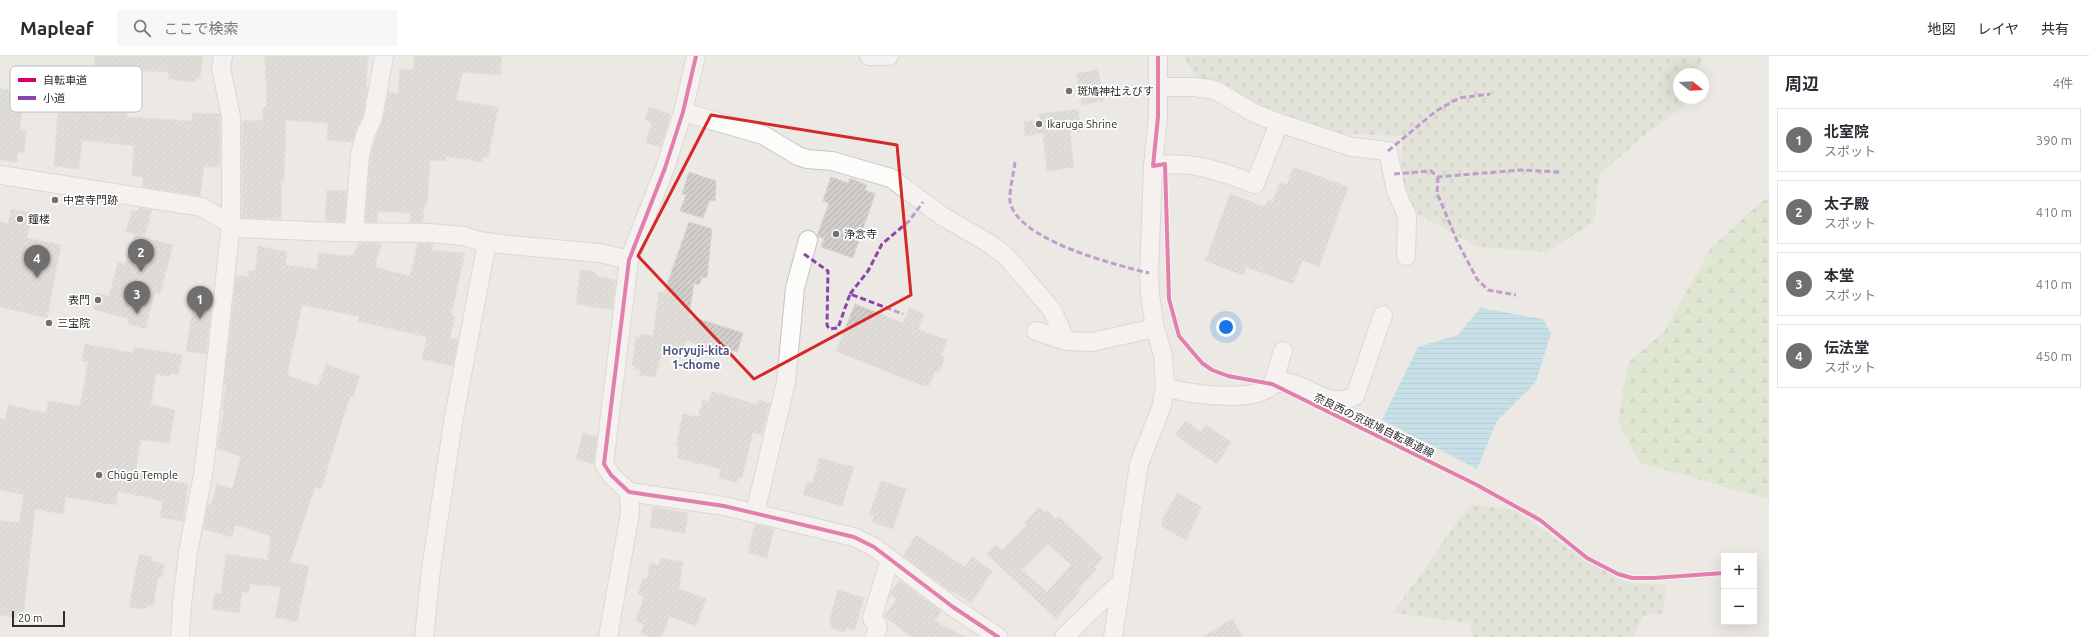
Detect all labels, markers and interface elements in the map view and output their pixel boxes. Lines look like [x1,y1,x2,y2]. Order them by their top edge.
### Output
search box [117,10,397,46]
text: Mapleaf [20,17,93,39]
icon: search [131,17,153,39]
text: ここで検索 [163,20,238,37]
text: 地図 [1927,21,1955,37]
text: レイヤ [1977,21,2019,37]
text: 共有 [2041,21,2069,37]
legend [10,66,142,112]
north arrow [1673,68,1709,104]
text: 自転車道 [43,74,87,86]
text: 周辺 [1785,74,1819,93]
text: 4件 [2053,76,2073,90]
place label: 斑鳩神社えびす [1077,85,1154,97]
marker: 斑鳩神社えびす [1064,86,1074,96]
text: 小道 [43,92,65,104]
place label: Ikaruga Shrine [1047,118,1117,130]
marker: Ikaruga Shrine [1034,119,1044,129]
text: 北室院 [1824,123,1869,140]
text: 1 [1795,133,1803,147]
text: 390 m [2036,133,2072,147]
text: スポット [1824,144,1876,158]
place label: 中宮寺門跡 [63,194,118,206]
marker: 中宮寺門跡 [50,195,60,205]
text: 太子殿 [1824,195,1869,212]
text: 2 [1795,205,1803,219]
text: 410 m [2036,205,2072,219]
place label: 鐘楼 [28,213,50,225]
marker: 鐘楼 [15,214,25,224]
text: スポット [1824,216,1876,230]
place label: 浄念寺 [844,228,877,240]
marker: 浄念寺 [831,229,841,239]
pin: 2 [128,239,154,272]
pin: 4 [24,245,50,278]
text: 本堂 [1824,267,1854,284]
text: 3 [1795,277,1803,291]
text: 410 m [2036,277,2072,291]
pin: 3 [124,281,150,314]
pin: 1 [187,286,213,319]
text: スポット [1824,288,1876,302]
place label: 表門 [68,294,90,306]
marker: 表門 [93,295,103,305]
place label: 三宝院 [57,317,90,329]
your location [1216,317,1236,337]
marker: 三宝院 [44,318,54,328]
text: 伝法堂 [1824,339,1869,356]
district label: Horyuji-kita 1-chome [663,344,729,371]
text: 4 [1795,349,1803,363]
text: 450 m [2036,349,2072,363]
text: スポット [1824,360,1876,374]
street label: 奈良西の京斑鳩自転車道線 [1312,391,1436,459]
place label: Chūgū Temple [107,469,178,481]
marker: Chūgū Temple [94,470,104,480]
map controls [1721,553,1757,625]
button: + [1721,553,1757,589]
button: − [1721,589,1757,625]
scale bar [12,609,65,628]
text: 20 m [18,612,42,624]

